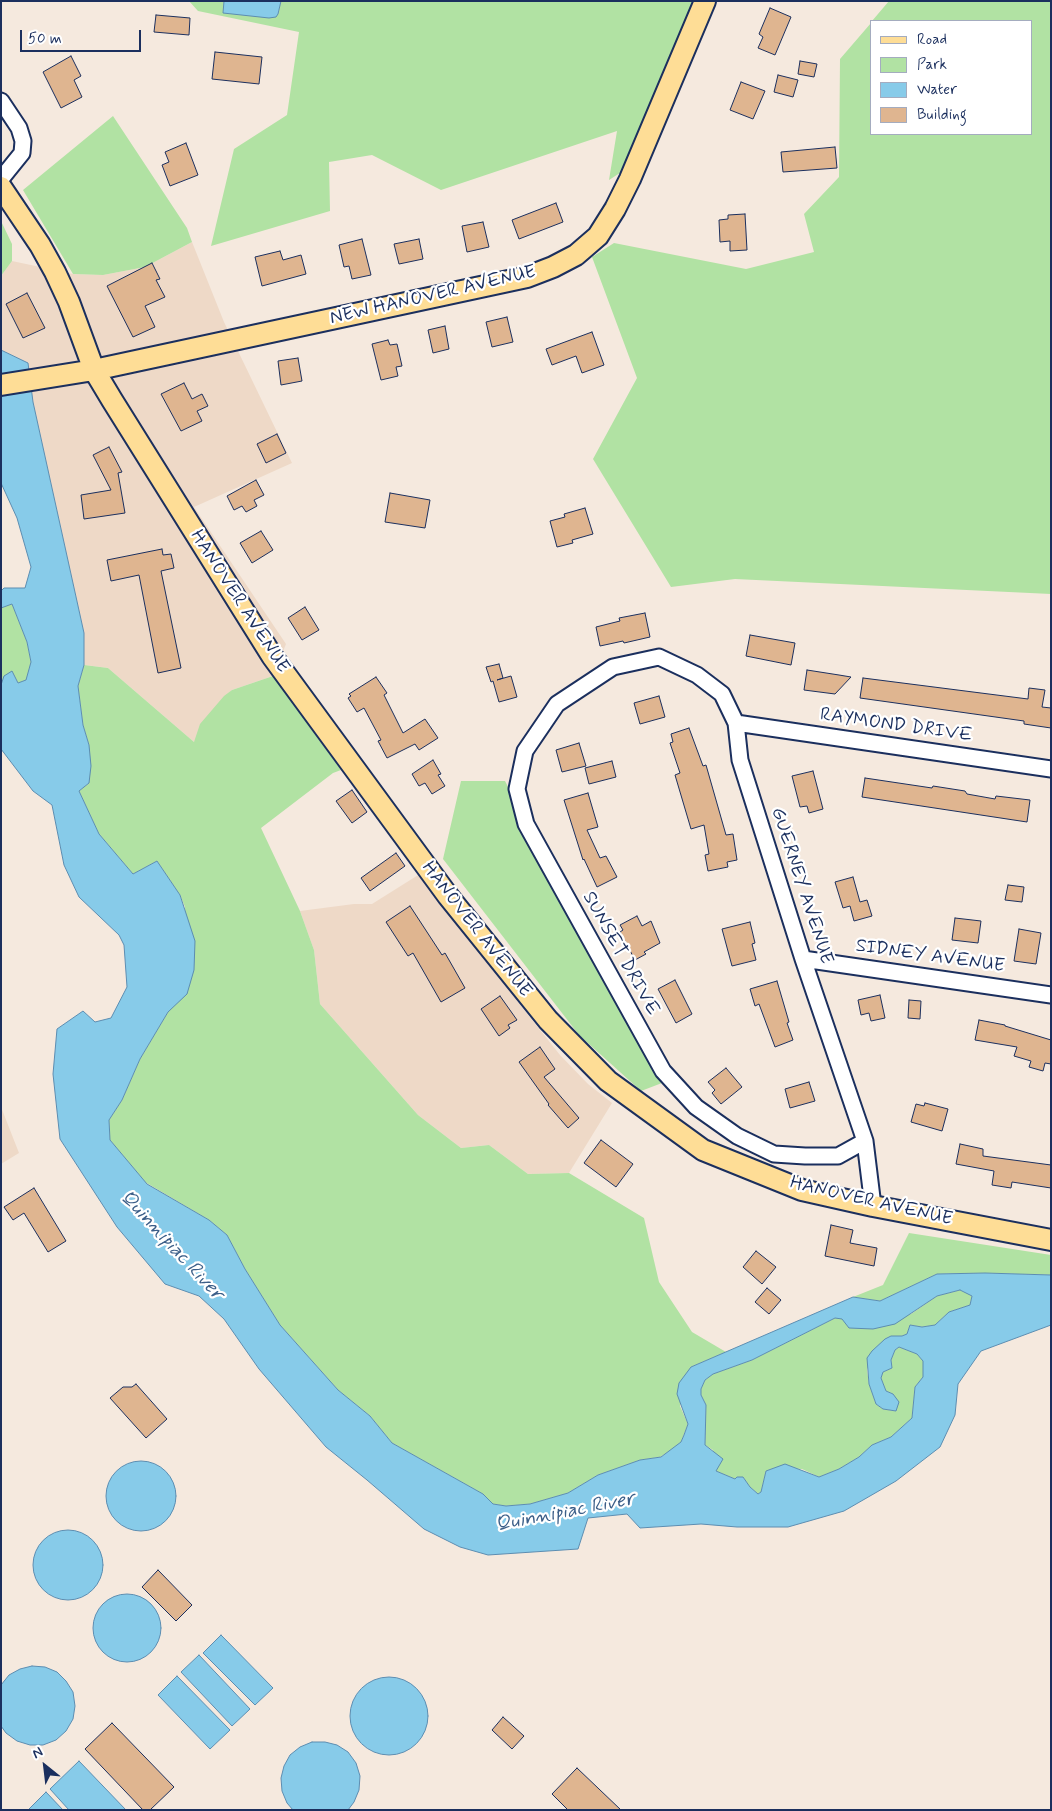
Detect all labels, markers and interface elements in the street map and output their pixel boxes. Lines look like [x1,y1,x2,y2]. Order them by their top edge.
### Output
scale bar [22,20,144,52]
legend [870,20,1032,135]
text: 50 m [28,29,62,49]
text: Road [917,30,947,50]
text: Park [917,55,947,75]
text: Water [917,80,957,100]
text: Building [917,105,967,125]
street label: NEW HANOVER AVENUE [328,261,538,331]
street label: HANOVER AVENUE [184,526,294,678]
street label: RAYMOND DRIVE [819,704,973,748]
street label: GUERNEY AVENUE [765,805,837,967]
street label: HANOVER AVENUE [416,858,536,1002]
street label: SUNSET DRIVE [577,888,663,1020]
street label: SIDNEY AVENUE [854,935,1006,979]
street label: HANOVER AVENUE [788,1172,954,1232]
water label: Quinnipiac River [114,1186,228,1306]
water label: Quinnipiac River [493,1488,637,1538]
north arrow [20,1741,70,1791]
text: N [29,1743,46,1763]

